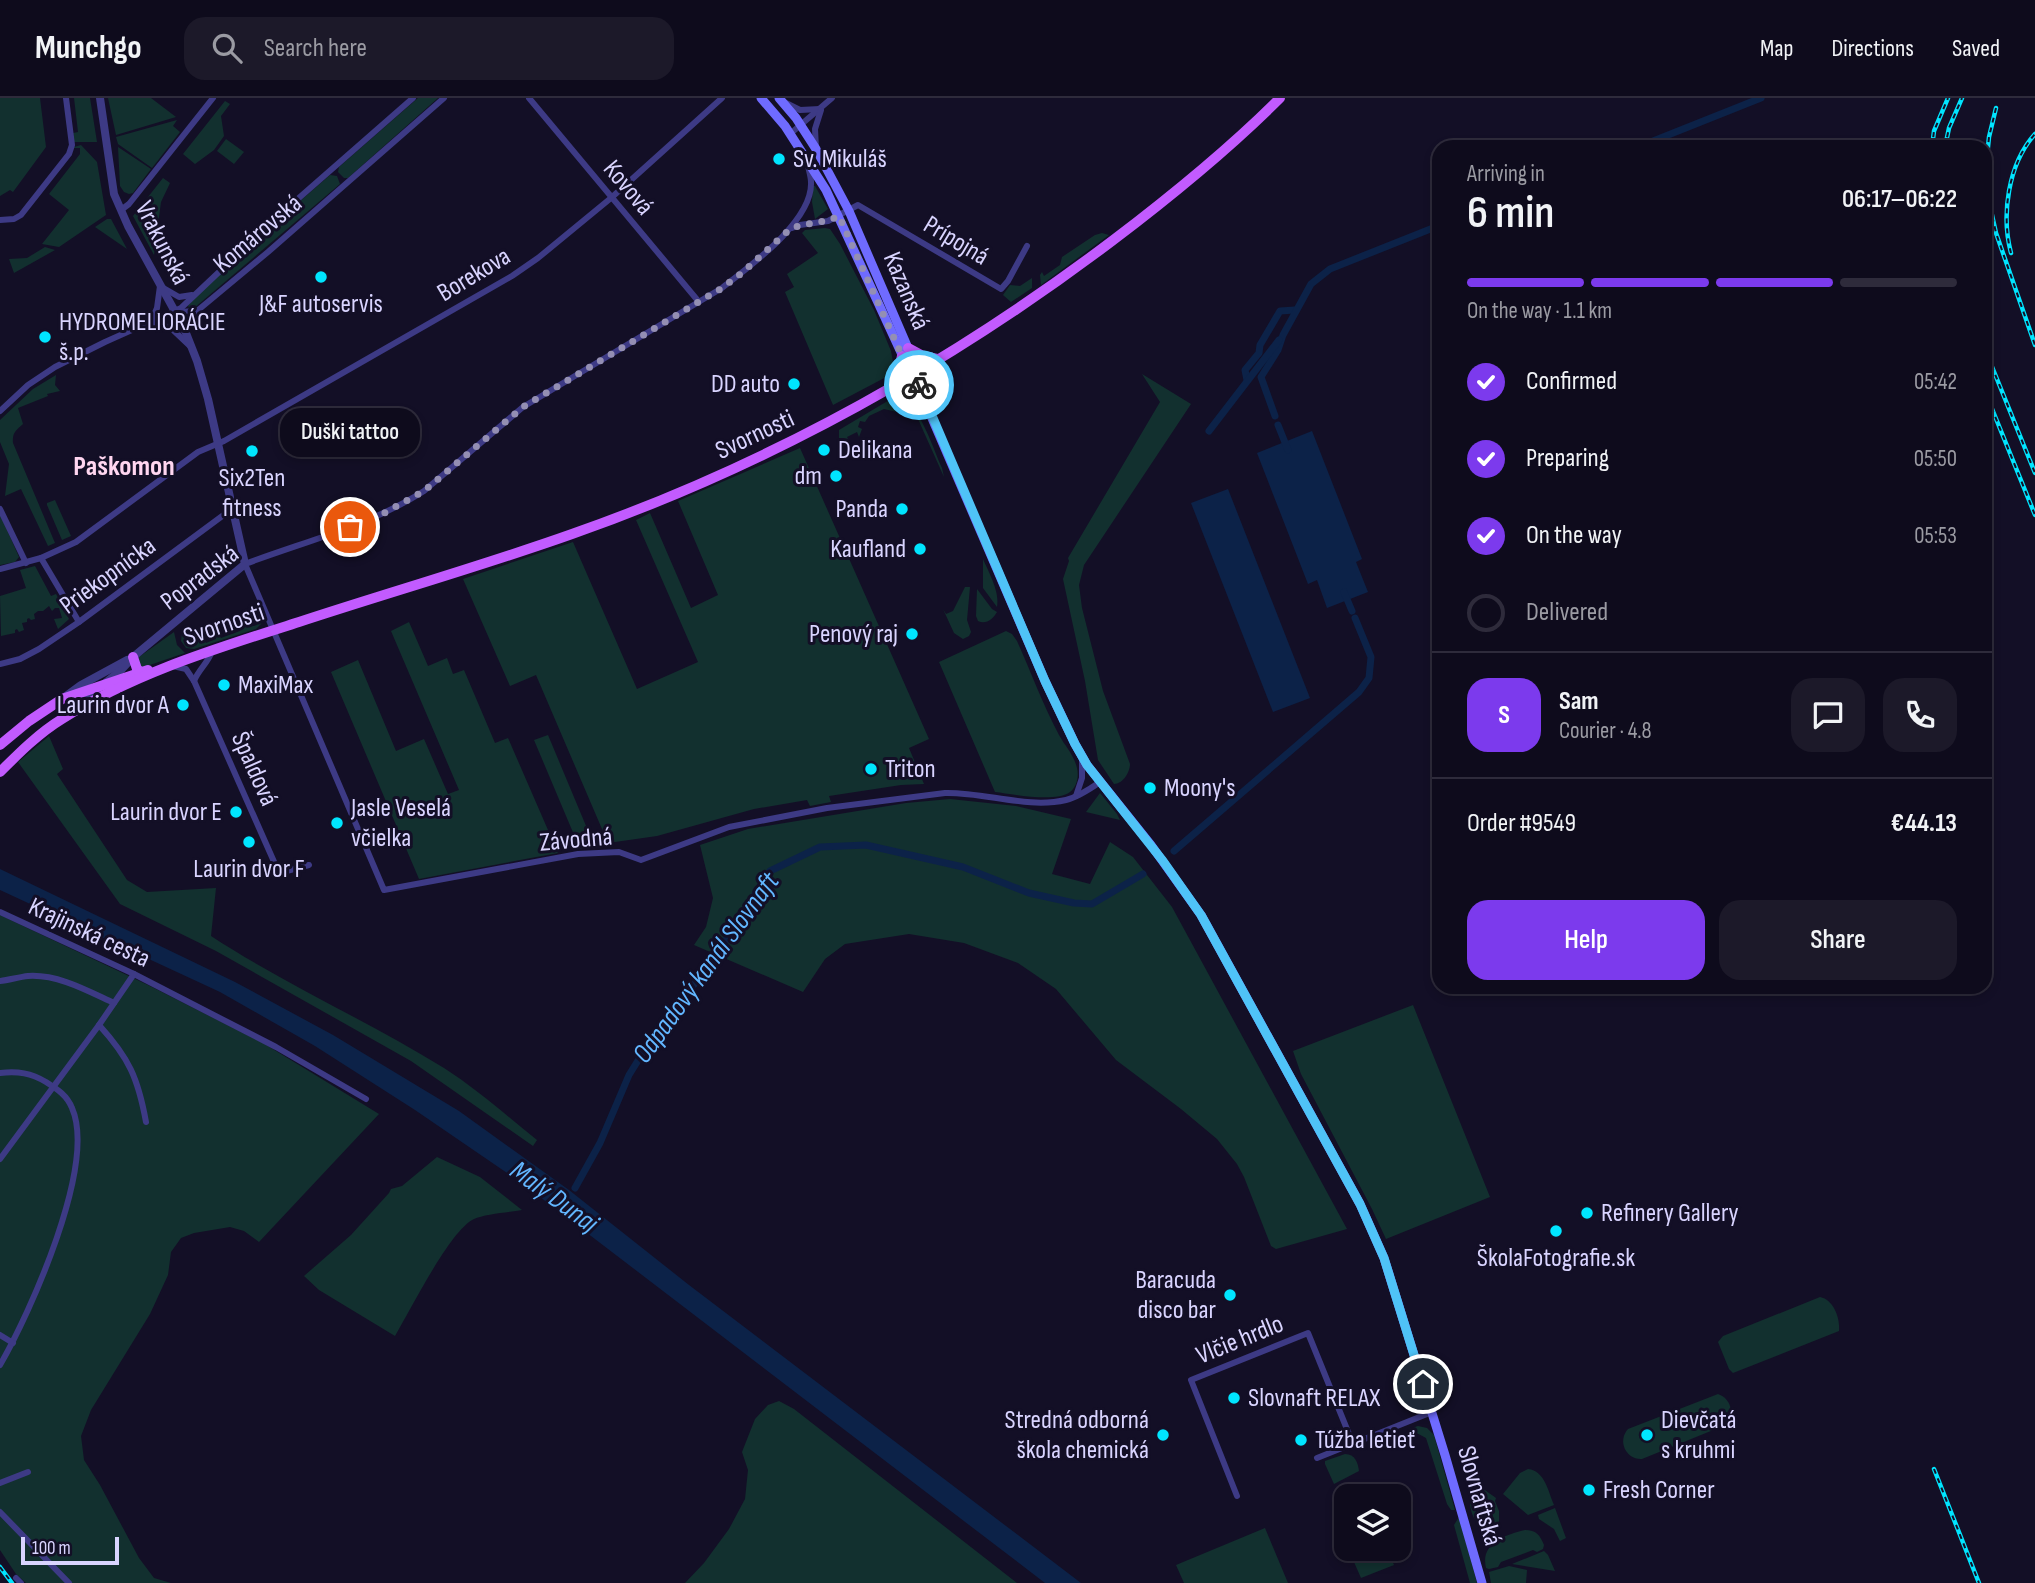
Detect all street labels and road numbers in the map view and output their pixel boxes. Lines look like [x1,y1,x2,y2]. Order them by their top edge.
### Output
street label: Kovová [596,154,660,222]
street label: Komárovská [208,188,308,280]
street label: Vrakunská [128,196,196,290]
street label: Prípojná [918,210,994,272]
street label: Borekova [432,241,516,309]
street label: Kazanská [876,247,936,335]
street label: Svornosti [711,403,799,467]
street label: Priekopnícka [54,531,162,621]
street label: Popradská [155,539,245,617]
street label: Svornosti [180,597,268,653]
street label: Špaldová [224,727,284,811]
street label: Závodná [538,821,614,859]
street label: Krajinská cesta [23,891,155,975]
street label: Vlčie hrdlo [1192,1309,1288,1371]
street label: Slovnaftská [1450,1443,1508,1549]

